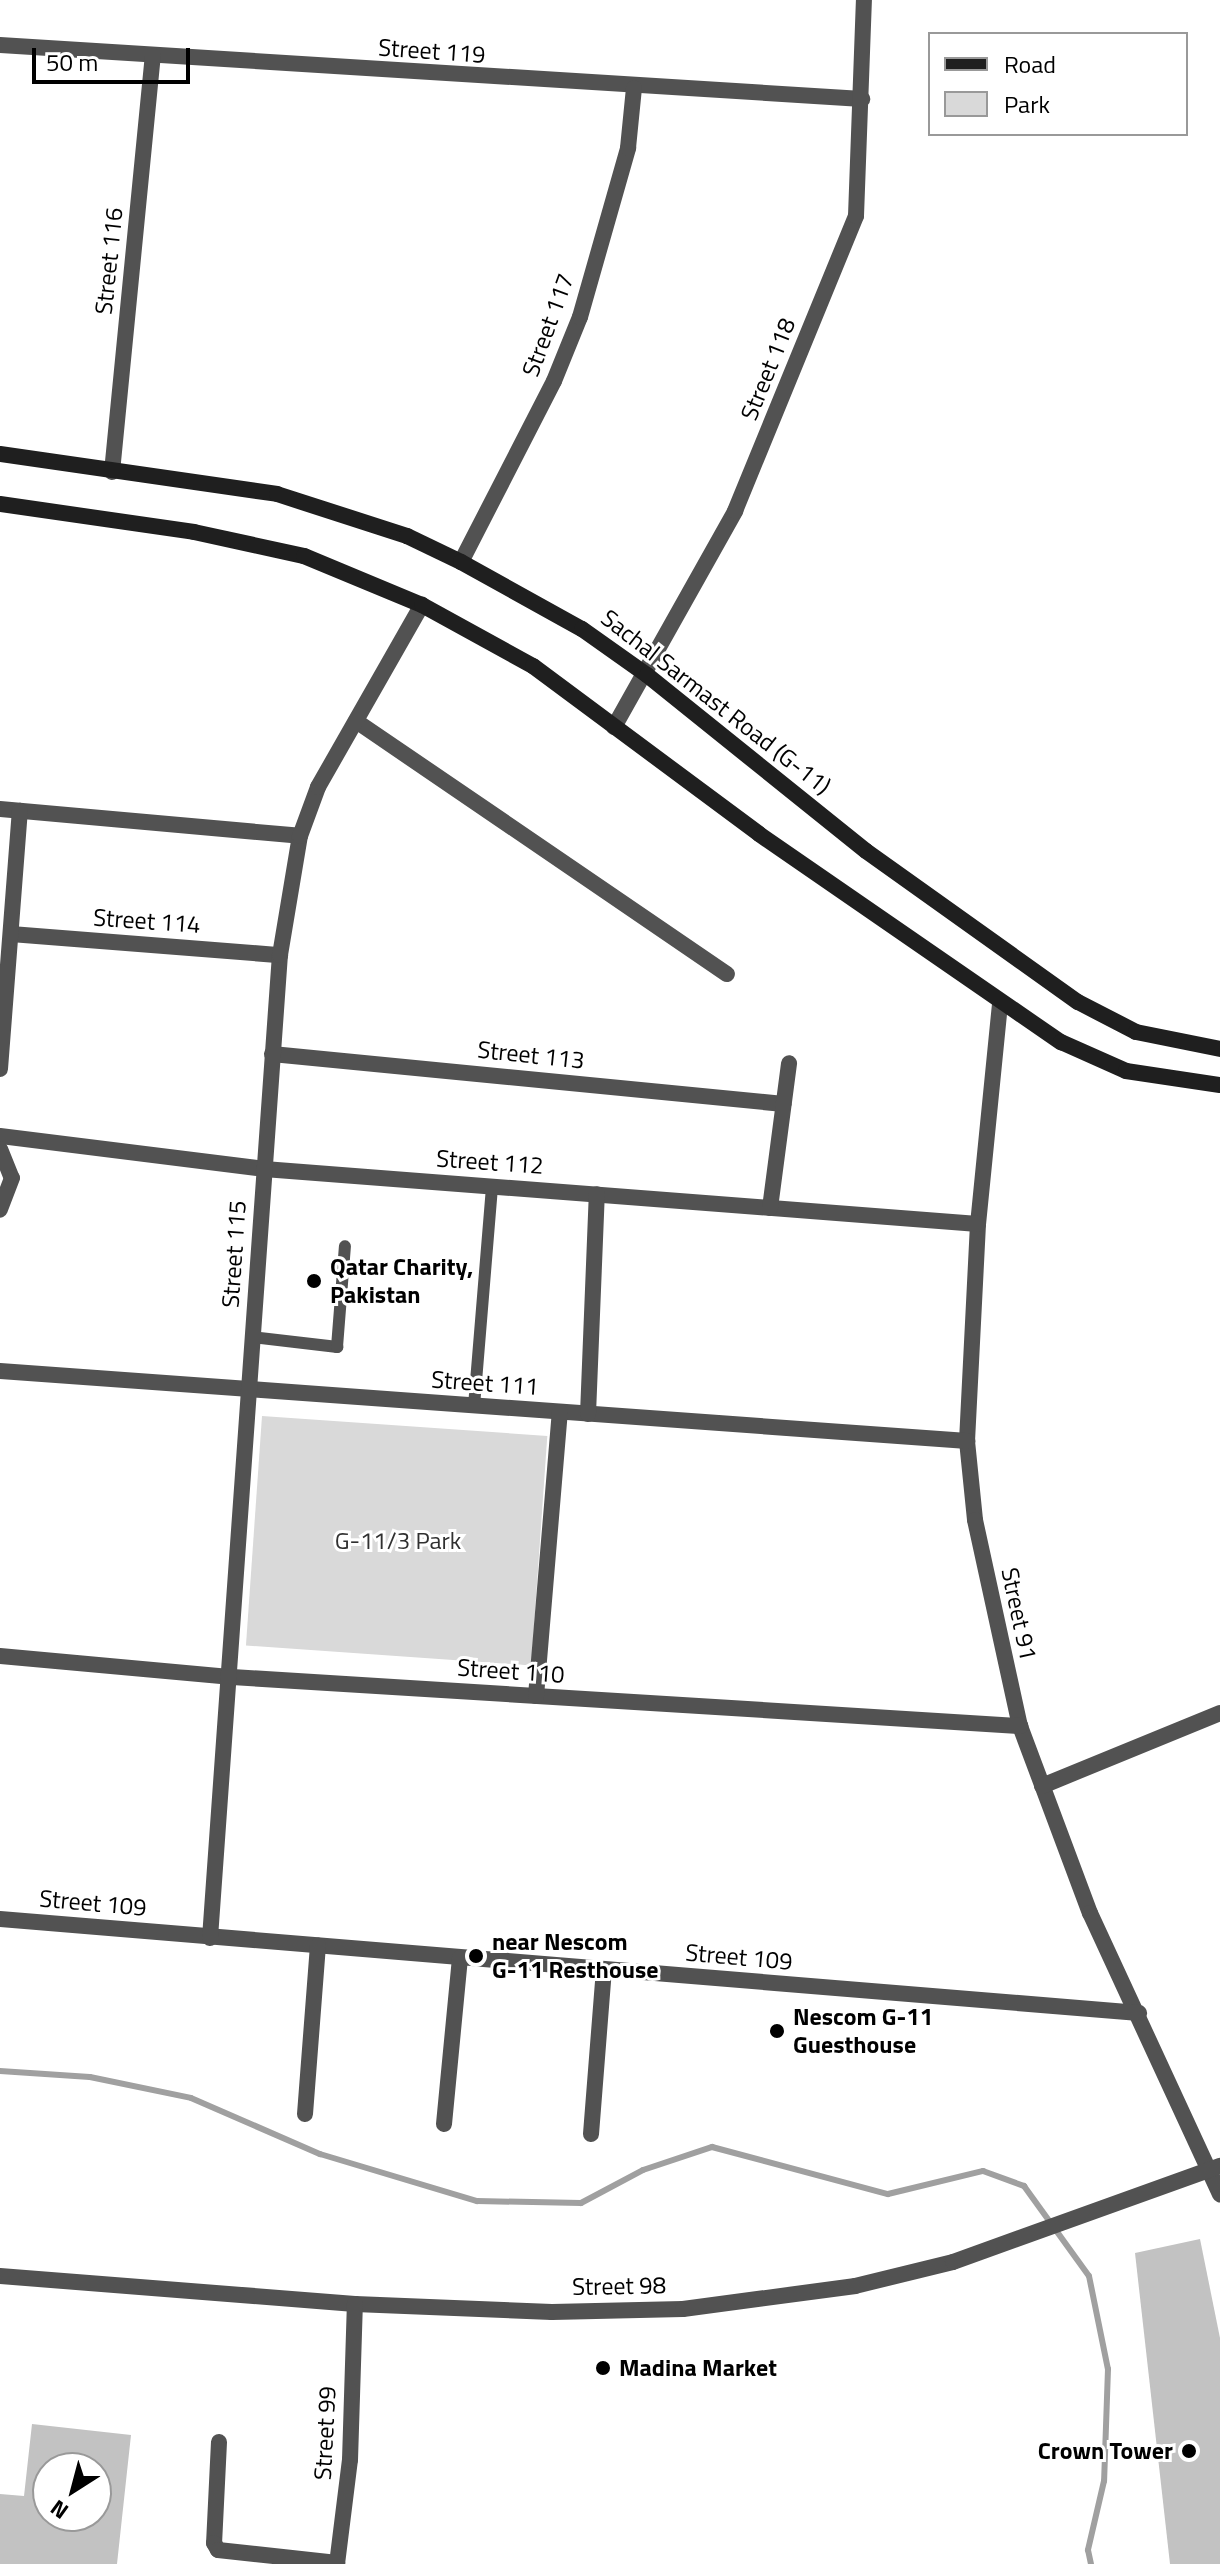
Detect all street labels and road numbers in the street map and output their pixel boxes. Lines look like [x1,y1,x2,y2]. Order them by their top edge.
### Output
street label: Street 119 [377,33,487,69]
street label: Street 116 [89,206,129,316]
street label: Street 117 [516,270,580,380]
street label: Street 118 [735,314,801,424]
street label: Sachal Sarmast Road (G-11) [596,603,836,801]
street label: Street 114 [92,903,202,939]
street label: Street 113 [476,1035,586,1075]
street label: Street 112 [435,1144,545,1180]
street label: Street 115 [216,1199,252,1309]
street label: Street 111 [430,1365,540,1401]
street label: Street 91 [995,1565,1043,1663]
street label: Street 110 [456,1653,566,1689]
street label: Street 109 [38,1884,148,1922]
street label: Street 109 [684,1938,794,1976]
street label: Street 98 [572,2271,666,2301]
street label: Street 99 [308,2385,342,2481]

